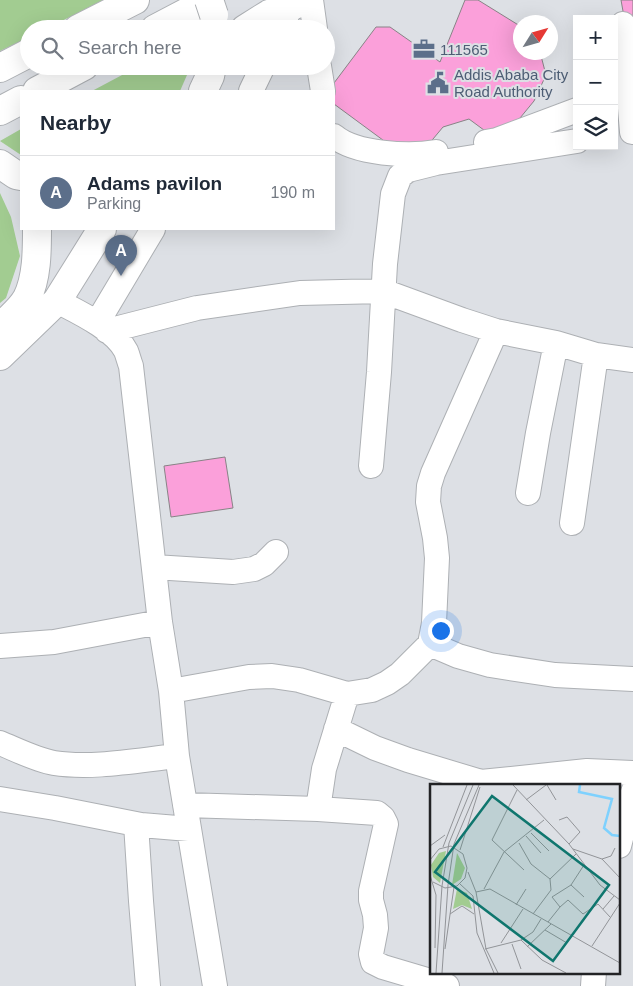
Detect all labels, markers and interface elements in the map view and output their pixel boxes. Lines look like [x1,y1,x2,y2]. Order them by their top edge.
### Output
north arrow [513,15,558,60]
map controls [573,15,618,150]
button: + [573,15,618,60]
search box [20,20,335,75]
icon: search [38,34,66,62]
office icon: 111565 [411,36,437,62]
text: Search here [78,37,182,58]
place label: 111565 [440,41,488,58]
button: − [573,60,618,105]
place label: Addis Ababa City Road Authority [454,66,569,100]
public building icon: Addis Ababa City Road Authority [425,70,451,96]
button: layers [573,105,618,150]
text: Nearby [40,111,111,134]
text: Adams pavilon [87,173,222,194]
text: A [50,184,62,201]
text: 190 m [271,184,315,201]
text: Parking [87,195,141,212]
pin: A [105,235,137,276]
your location [428,618,454,644]
inset map [430,784,620,974]

